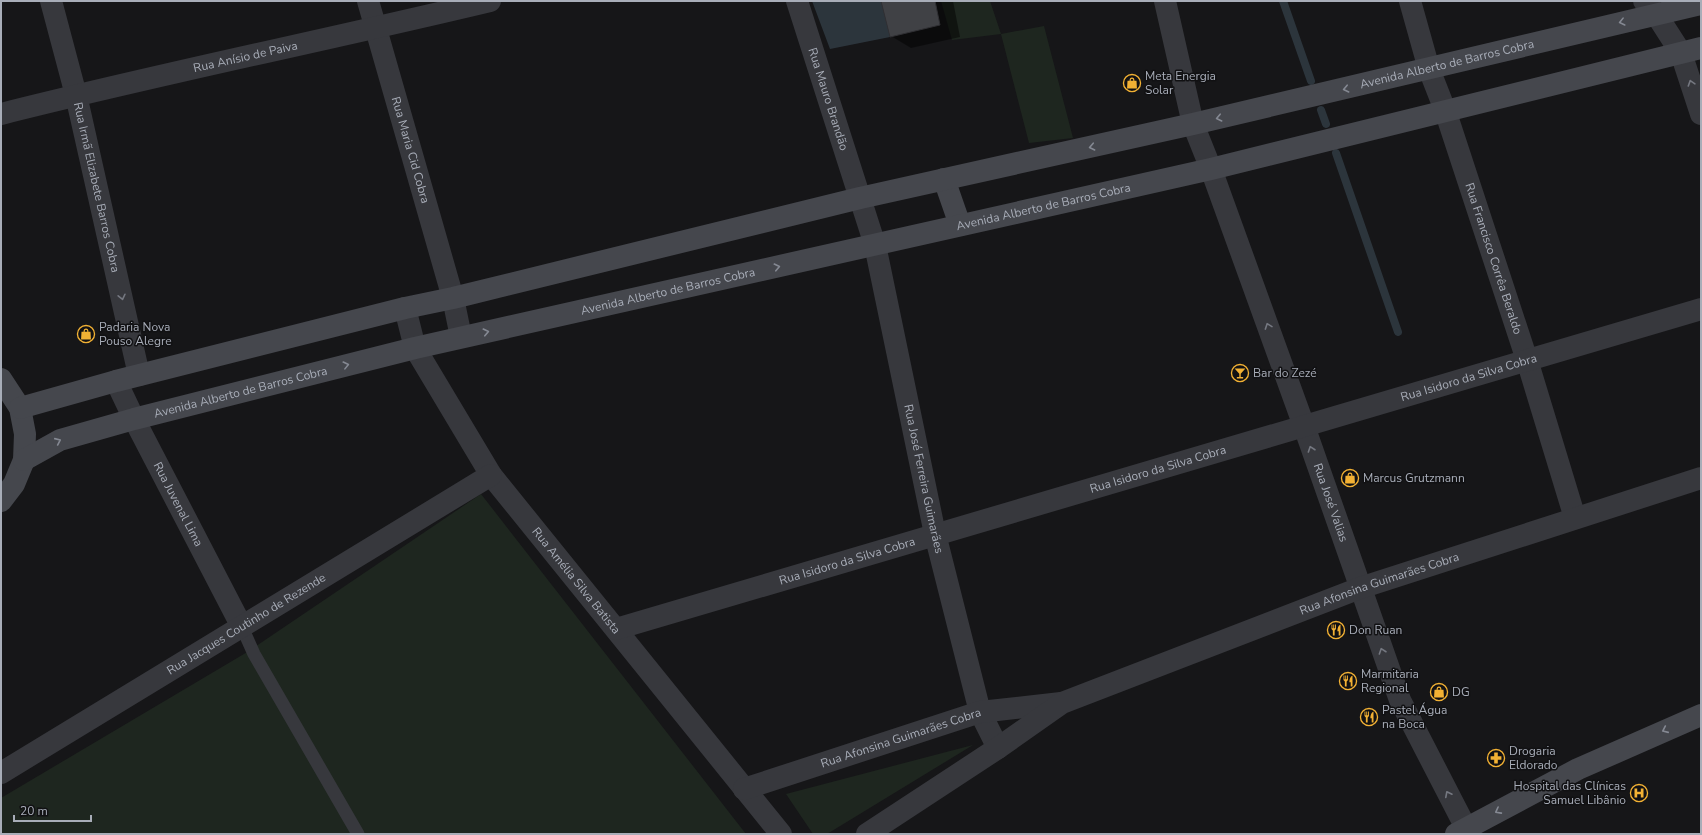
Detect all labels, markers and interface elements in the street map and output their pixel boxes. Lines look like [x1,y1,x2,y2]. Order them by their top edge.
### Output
one-way arrow [1619,18,1625,26]
street label: Avenida Alberto de Barros Cobra [1358,36,1536,92]
street label: Rua Anísio de Paiva [192,37,299,76]
street label: Rua Mauro Brandão [804,46,852,153]
place label: Meta Energia Solar [1145,68,1216,98]
shop icon: Meta Energia Solar [1122,73,1142,93]
one-way arrow [1687,80,1696,87]
one-way arrow [1343,84,1349,92]
street label: Rua Maria Cid Cobra [388,95,434,205]
street label: Rua Irmã Elizabete Barros Cobra [70,101,124,274]
one-way arrow [1216,114,1223,122]
one-way arrow [1089,142,1096,150]
street label: Avenida Alberto de Barros Cobra [955,179,1132,234]
street label: Rua Francisco Corrêa Beraldo [1461,181,1526,337]
one-way arrow [774,263,780,271]
street label: Avenida Alberto de Barros Cobra [579,264,756,319]
one-way arrow [117,294,125,300]
place label: Padaria Nova Pouso Alegre [99,319,172,349]
one-way arrow [1264,323,1272,330]
shop icon: Padaria Nova Pouso Alegre [76,324,96,344]
one-way arrow [483,328,489,336]
street label: Rua Isidoro da Silva Cobra [1399,350,1539,405]
street label: Avenida Alberto de Barros Cobra [152,362,329,422]
one-way arrow [343,362,349,370]
bar icon: Bar do Zezé [1230,363,1250,383]
place label: Bar do Zezé [1253,365,1317,381]
street label: Rua José Ferreira Guimarães [900,403,948,555]
one-way arrow [55,438,62,446]
street label: Rua Isidoro da Silva Cobra [1088,442,1228,497]
one-way arrow [1308,445,1316,452]
street label: Rua Juvenal Lima [150,459,207,549]
street label: Rua José Valias [1310,461,1352,544]
shop icon: Marcus Grutzmann [1340,468,1360,488]
place label: Marcus Grutzmann [1363,470,1465,486]
street label: Rua Amélia Silva Batista [528,524,624,637]
street label: Rua Isidoro da Silva Cobra [777,533,917,588]
street label: Rua Afonsina Guimarães Cobra [1297,549,1461,619]
street label: Rua Jacques Coutinho de Rezende [164,569,329,678]
restaurant icon: Don Ruan [1326,620,1346,640]
place label: Don Ruan [1349,622,1402,638]
one-way arrow [1379,647,1387,654]
place label: Marmitaria Regional [1361,666,1419,696]
restaurant icon: Marmitaria Regional [1338,671,1358,691]
shop icon: DG [1429,682,1449,702]
place label: DG [1452,684,1470,700]
place label: Pastel Água na Boca [1382,702,1447,732]
street label: Rua Afonsina Guimarães Cobra [819,704,983,771]
restaurant icon: Pastel Água na Boca [1359,707,1379,727]
one-way arrow [1662,726,1669,734]
place label: Drogaria Eldorado [1509,743,1558,773]
pharmacy icon: Drogaria Eldorado [1486,748,1506,768]
place label: Hospital das Clínicas Samuel Libânio [1514,778,1626,808]
hospital icon: Hospital das Clínicas Samuel Libânio [1629,783,1649,803]
one-way arrow [1445,791,1453,798]
scale bar [14,797,91,823]
text: 20 m [20,803,48,819]
one-way arrow [1495,807,1502,814]

